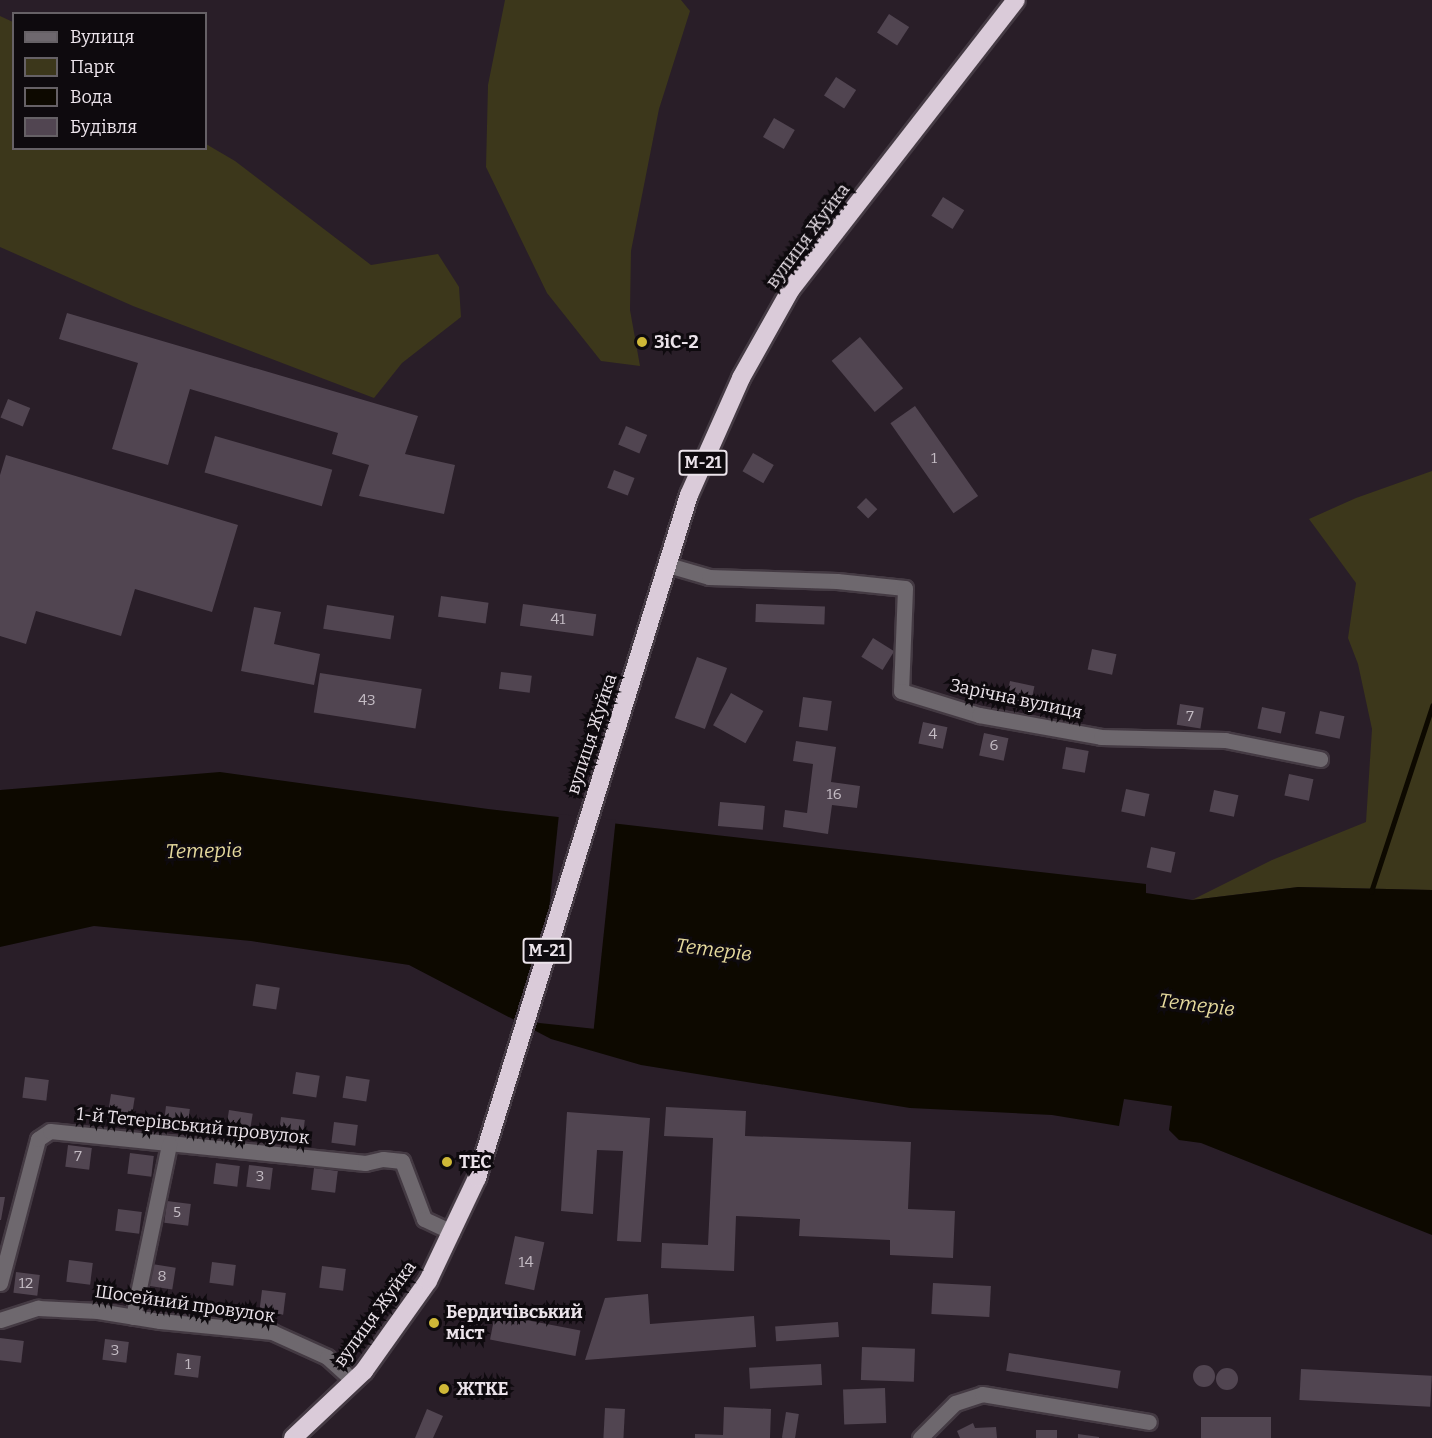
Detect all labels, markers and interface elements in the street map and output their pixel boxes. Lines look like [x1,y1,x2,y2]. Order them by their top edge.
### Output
legend [12,12,207,150]
text: Вулиця [70,26,134,48]
text: Парк [70,56,115,78]
text: Вода [70,86,112,108]
text: Будівля [70,116,137,138]
street label: вулиця Жуйка [762,179,854,293]
place label: ЗіС-2 [654,331,699,353]
marker: ЗіС-2 [635,335,649,349]
road number: М-21 [678,450,728,476]
house number: 1 [931,450,937,468]
house number: 41 [551,611,565,629]
street label: вулиця Жуйка [562,671,622,797]
street label: Зарічна вулиця [948,674,1084,724]
house number: 43 [358,692,376,710]
house number: 7 [1186,708,1194,726]
house number: 4 [929,726,937,744]
house number: 6 [990,737,998,755]
house number: 16 [827,786,841,804]
water label: Тетерів [165,838,243,864]
water label: Тетерів [674,933,754,967]
road number: М-21 [522,938,572,964]
water label: Тетерів [1157,988,1237,1022]
street label: 1-й Тетерівський провулок [75,1103,311,1149]
house number: 7 [74,1148,82,1166]
place label: ТЕС [459,1151,492,1173]
marker: ТЕС [440,1155,454,1169]
house number: 3 [256,1168,264,1186]
house number: 5 [173,1204,181,1222]
house number: 14 [519,1254,533,1272]
street label: вулиця Жуйка [329,1257,421,1371]
house number: 8 [157,1268,167,1286]
house number: 12 [19,1275,33,1293]
street label: Шосейний провулок [94,1281,276,1327]
place label: Бердичівський міст [446,1302,583,1344]
marker: Бердичівський міст [427,1316,441,1330]
house number: 3 [111,1342,119,1360]
house number: 1 [185,1356,191,1374]
place label: ЖТКЕ [456,1378,509,1400]
marker: ЖТКЕ [437,1382,451,1396]

